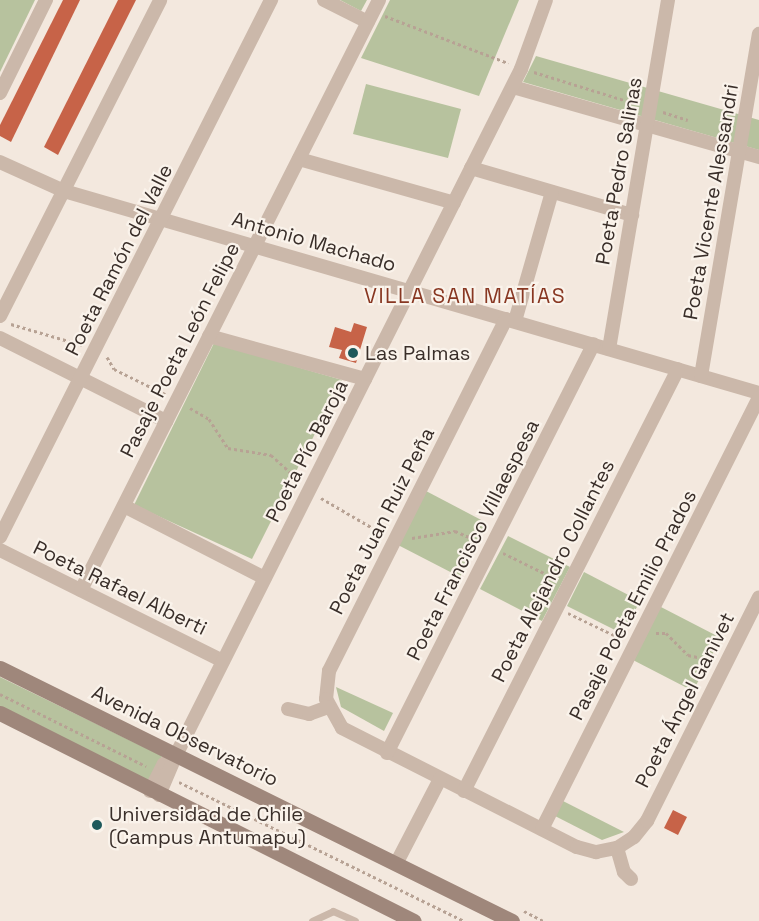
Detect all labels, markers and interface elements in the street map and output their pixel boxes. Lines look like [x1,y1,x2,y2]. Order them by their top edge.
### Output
street label: Poeta Pedro Salinas [591,75,647,267]
street label: Poeta Vicente Alessandri [678,82,744,322]
street label: Poeta Ramón del Valle [60,160,178,360]
street label: Antonio Machado [229,207,399,277]
street label: Pasaje Poeta León Felipe [115,239,245,461]
district label: VILLA SAN MATÍAS [364,283,566,309]
place label: Las Palmas [365,341,470,365]
marker: Las Palmas [346,346,360,360]
street label: Poeta Pío Baroja [261,376,353,526]
street label: Poeta Francisco Villaespesa [402,415,544,665]
street label: Poeta Juan Ruiz Peña [324,424,440,618]
street label: Poeta Alejandro Collantes [486,456,620,686]
street label: Pasaje Poeta Emilio Prados [564,486,702,724]
street label: Poeta Rafael Alberti [29,535,211,641]
street label: Poeta Ángel Ganivet [630,608,740,792]
street label: Avenida Observatorio [88,680,282,792]
place label: Universidad de Chile (Campus Antumapu) [109,802,306,849]
marker: Universidad de Chile (Campus Antumapu) [90,818,104,832]

